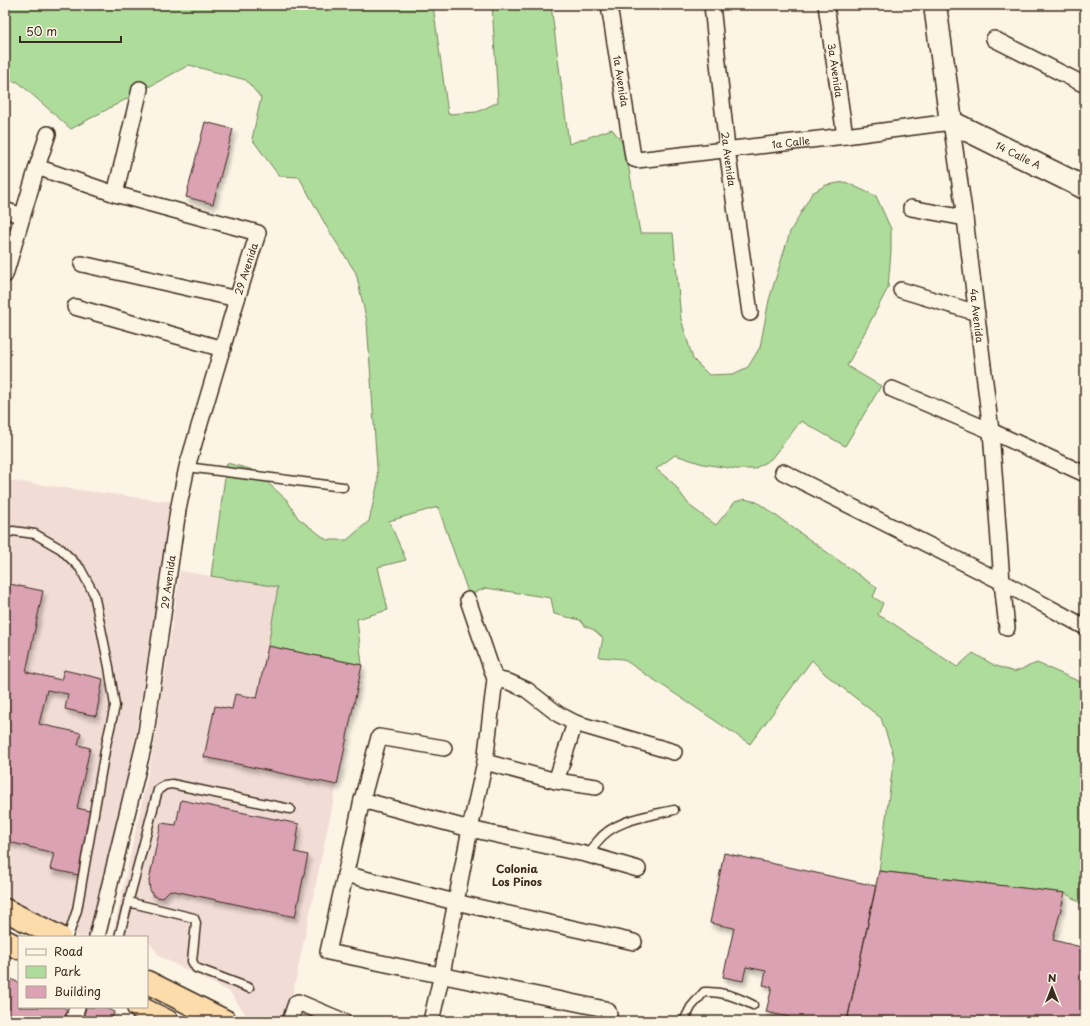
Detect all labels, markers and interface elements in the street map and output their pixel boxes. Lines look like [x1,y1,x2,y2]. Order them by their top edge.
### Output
scale bar [20,18,121,44]
text: 50 m [26,22,57,40]
street label: 3a Avenida [825,42,847,99]
street label: 1a Avenida [610,54,633,109]
street label: 2a Avenida [718,131,740,188]
street label: 1a Calle [771,132,811,151]
street label: 14 Calle A [993,137,1044,172]
street label: 29 Avenida [230,240,261,297]
street label: 4a Avenida [967,288,988,344]
street label: 29 Avenida [156,553,179,610]
district label: Colonia Los Pinos [492,860,542,890]
legend [18,936,148,1008]
text: Road [54,942,83,960]
text: Park [54,962,81,980]
north arrow [1032,968,1072,1008]
text: N [1048,969,1057,986]
text: Building [54,982,101,1000]

